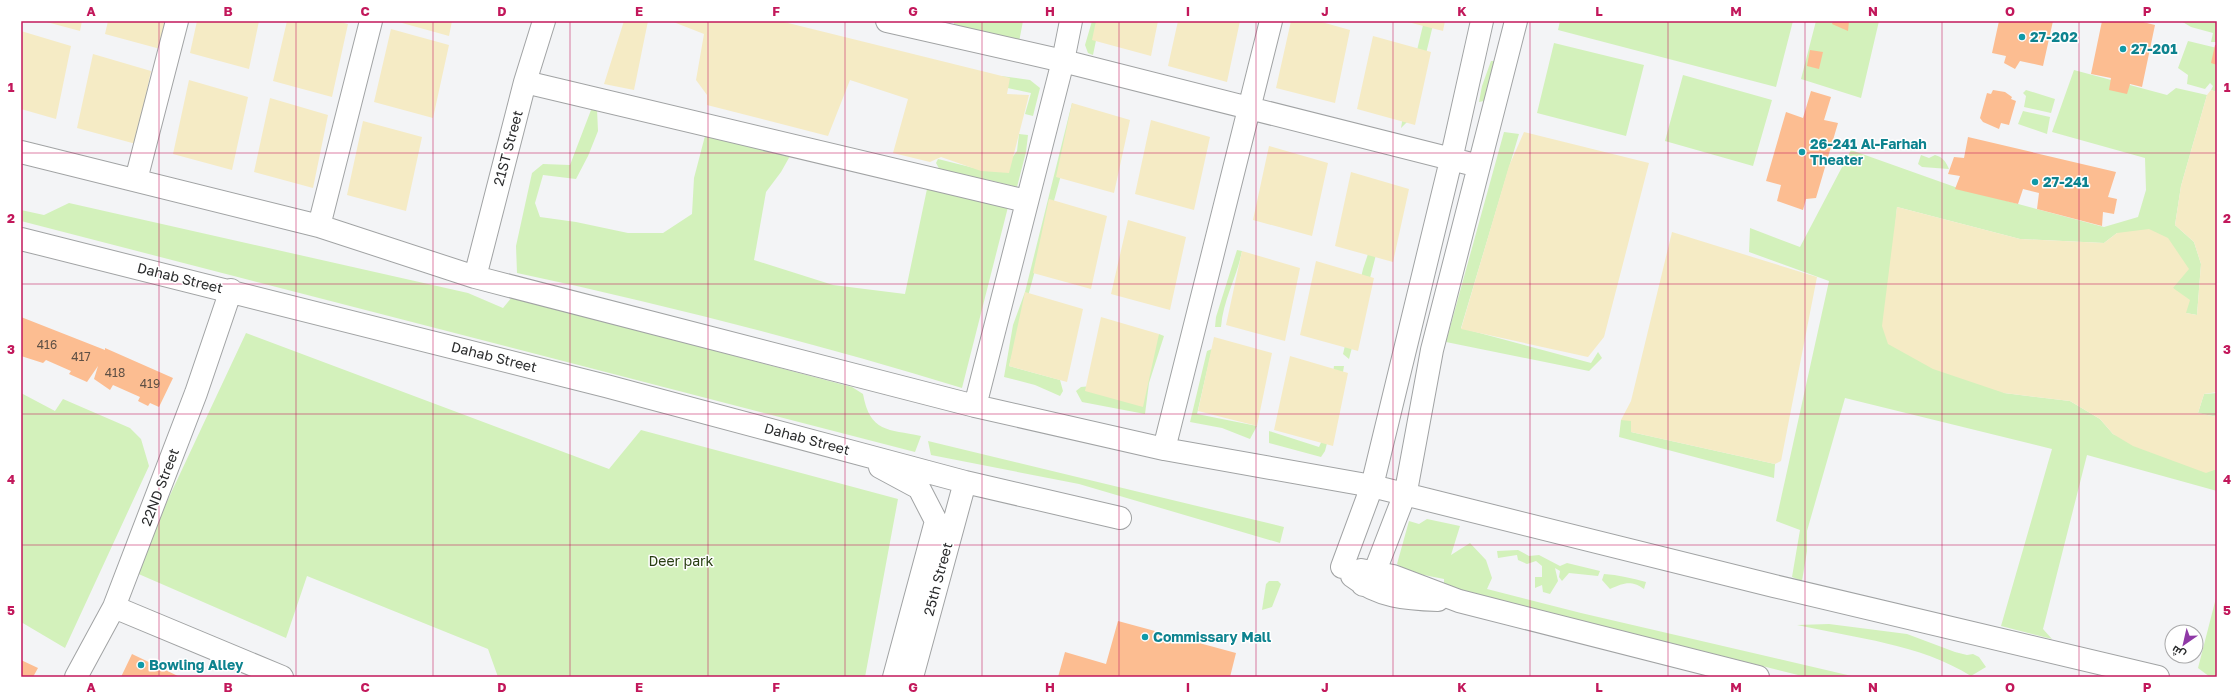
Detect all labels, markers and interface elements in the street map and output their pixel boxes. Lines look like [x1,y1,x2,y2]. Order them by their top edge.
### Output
text: A [86,3,96,19]
text: B [223,3,233,19]
text: C [360,3,370,19]
text: D [497,3,507,19]
text: E [635,3,643,19]
text: F [772,3,780,19]
text: G [908,3,918,19]
text: H [1045,3,1055,19]
text: I [1186,3,1190,19]
text: J [1321,3,1329,19]
text: K [1457,3,1467,19]
text: L [1595,3,1603,19]
text: M [1730,3,1742,19]
text: N [1868,3,1878,19]
text: O [2005,3,2015,19]
text: P [2143,3,2152,19]
place label: 27-202 [2030,28,2078,45]
marker: 27-202 [2017,32,2027,42]
place label: 27-201 [2131,40,2177,57]
marker: 27-201 [2118,44,2128,54]
text: 1 [8,79,15,95]
text: 1 [2224,79,2231,95]
street label: 21ST Street [489,108,526,187]
place label: 26-241 Al-Farhah Theater [1810,135,1927,168]
marker: 26-241 Al-Farhah Theater [1797,147,1807,157]
place label: 27-241 [2043,173,2089,190]
marker: 27-241 [2030,177,2040,187]
text: 2 [7,210,15,226]
text: 2 [2223,210,2231,226]
street label: Dahab Street [135,259,225,296]
house number: 416 [37,337,57,352]
street label: Dahab Street [449,338,539,375]
text: 3 [7,341,15,357]
text: 3 [2223,341,2231,357]
house number: 417 [71,349,91,364]
house number: 418 [105,365,125,380]
house number: 419 [140,376,160,391]
street label: Dahab Street [763,419,852,458]
street label: 22ND Street [137,446,182,528]
text: 4 [7,471,15,487]
text: 4 [2223,471,2231,487]
street label: 25th Street [920,540,955,617]
park label: Deer park [649,552,714,569]
text: 5 [7,602,15,618]
text: 5 [2223,602,2231,618]
north arrow [2164,624,2204,664]
place label: Commissary Mall [1153,628,1271,645]
marker: Commissary Mall [1140,632,1150,642]
text: ش [2169,643,2188,662]
place label: Bowling Alley [149,656,244,673]
marker: Bowling Alley [136,660,146,670]
text: A [86,679,96,695]
text: B [223,679,233,695]
text: C [360,679,370,695]
text: D [497,679,507,695]
text: E [635,679,643,695]
text: F [772,679,780,695]
text: G [908,679,918,695]
text: H [1045,679,1055,695]
text: I [1186,679,1190,695]
text: J [1321,679,1329,695]
text: K [1457,679,1467,695]
text: L [1595,679,1603,695]
text: M [1730,679,1742,695]
text: N [1868,679,1878,695]
text: O [2005,679,2015,695]
text: P [2143,679,2152,695]

